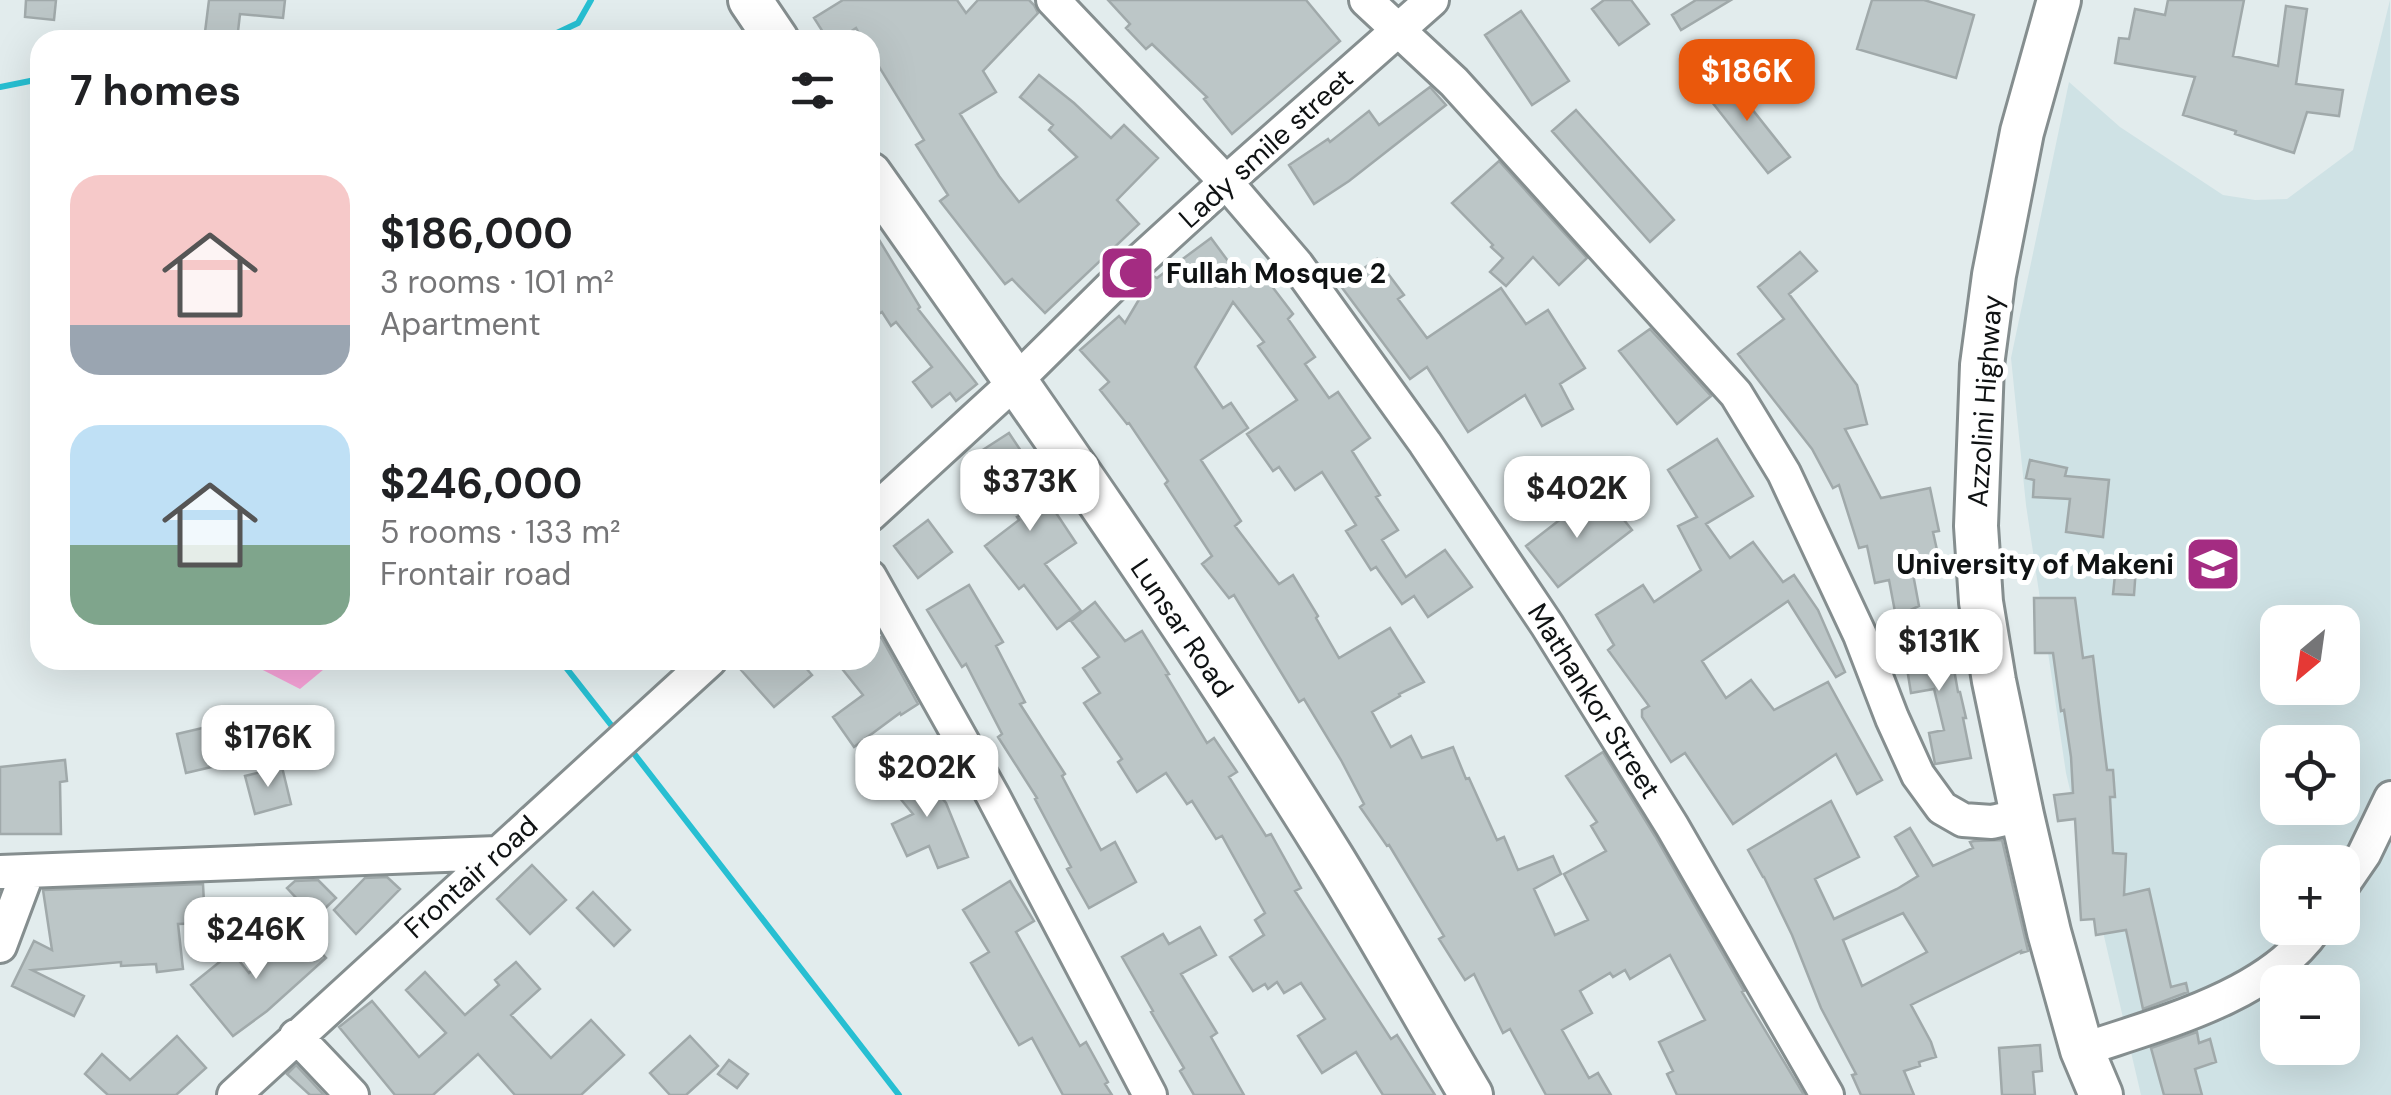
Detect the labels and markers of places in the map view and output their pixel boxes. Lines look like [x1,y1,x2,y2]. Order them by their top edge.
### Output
pin: $186K [1677,39,1817,124]
mosque icon: Fullah Mosque 2 [1097,243,1157,303]
place label: Fullah Mosque 2 [1166,255,1386,292]
pin: $373K [960,449,1100,534]
pin: $402K [1507,456,1647,541]
school or university icon: University of Makeni [2183,534,2243,594]
place label: University of Makeni [1896,546,2174,583]
pin: $131K [1869,609,2009,694]
pin: $176K [198,705,338,790]
pin: $202K [857,735,997,820]
pin: $246K [186,897,326,982]

